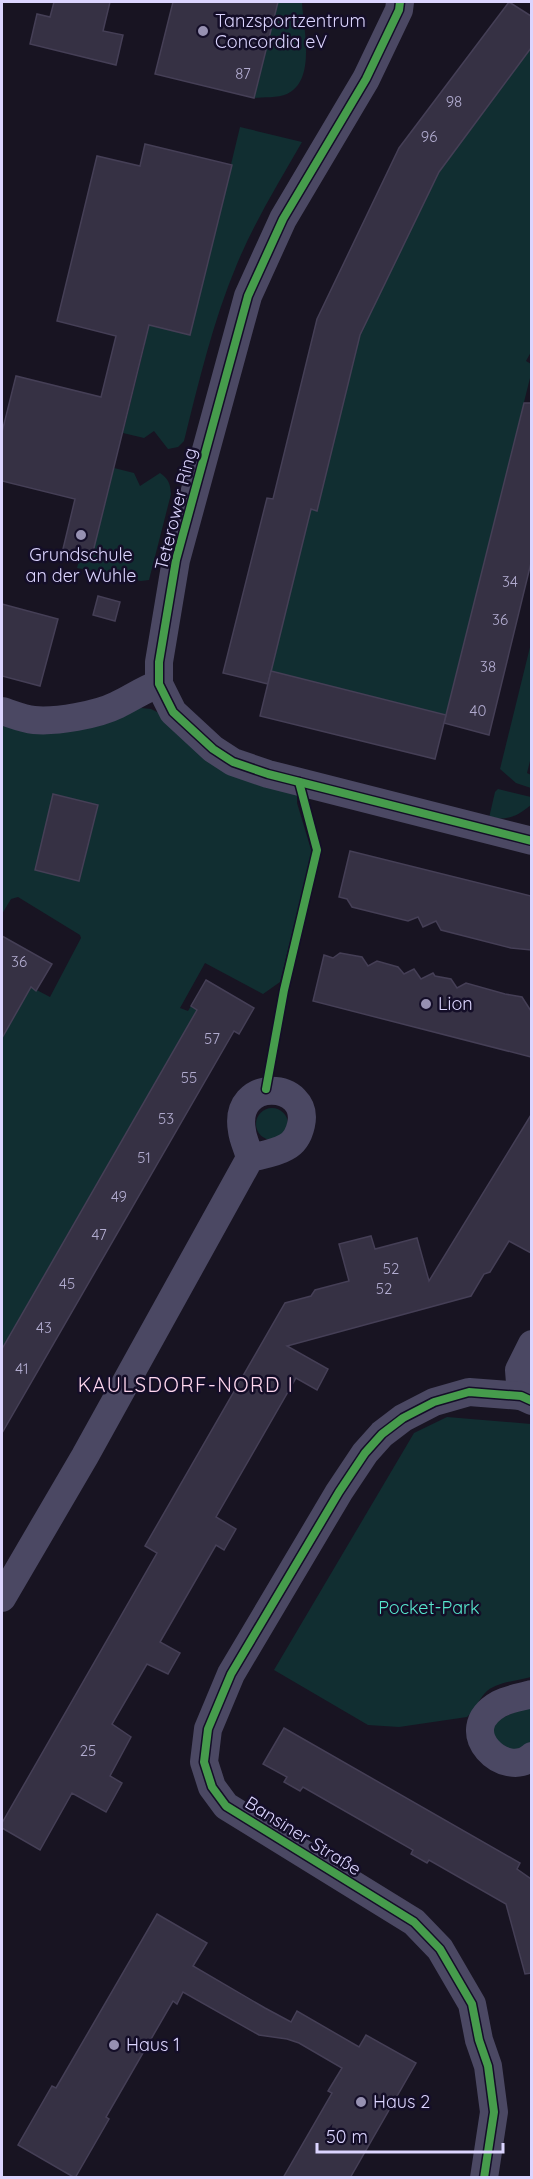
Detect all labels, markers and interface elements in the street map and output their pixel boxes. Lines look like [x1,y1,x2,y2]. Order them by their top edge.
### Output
place label: Tanzsportzentrum Concordia eV [215,9,366,53]
marker: Tanzsportzentrum Concordia eV [196,24,210,38]
house number: 87 [235,64,251,83]
house number: 98 [446,92,462,111]
house number: 96 [421,127,437,146]
street label: Teterower Ring [149,445,202,573]
marker: Grundschule an der Wuhle [74,528,88,542]
place label: Grundschule an der Wuhle [26,543,136,587]
house number: 34 [502,572,518,591]
house number: 36 [492,610,508,629]
house number: 38 [480,657,496,676]
house number: 40 [470,701,486,720]
house number: 36 [11,952,27,971]
place label: Lion [438,992,473,1015]
marker: Lion [419,997,433,1011]
house number: 57 [204,1029,220,1048]
house number: 55 [181,1068,197,1087]
house number: 53 [158,1109,174,1128]
house number: 51 [137,1148,151,1167]
house number: 49 [111,1187,127,1206]
house number: 47 [91,1225,107,1244]
house number: 52 [383,1259,399,1278]
house number: 45 [59,1274,75,1293]
house number: 52 [376,1279,392,1298]
house number: 43 [36,1318,52,1337]
house number: 41 [15,1359,29,1378]
district label: KAULSDORF-NORD I [78,1372,294,1397]
park label: Pocket-Park [378,1596,480,1619]
house number: 25 [80,1741,96,1760]
street label: Bansiner Straße [241,1791,366,1880]
place label: Haus 1 [126,2033,180,2056]
marker: Haus 1 [107,2038,121,2052]
place label: Haus 2 [373,2090,430,2113]
marker: Haus 2 [354,2095,368,2109]
scale bar [317,2116,503,2154]
text: 50 m [326,2125,368,2148]

